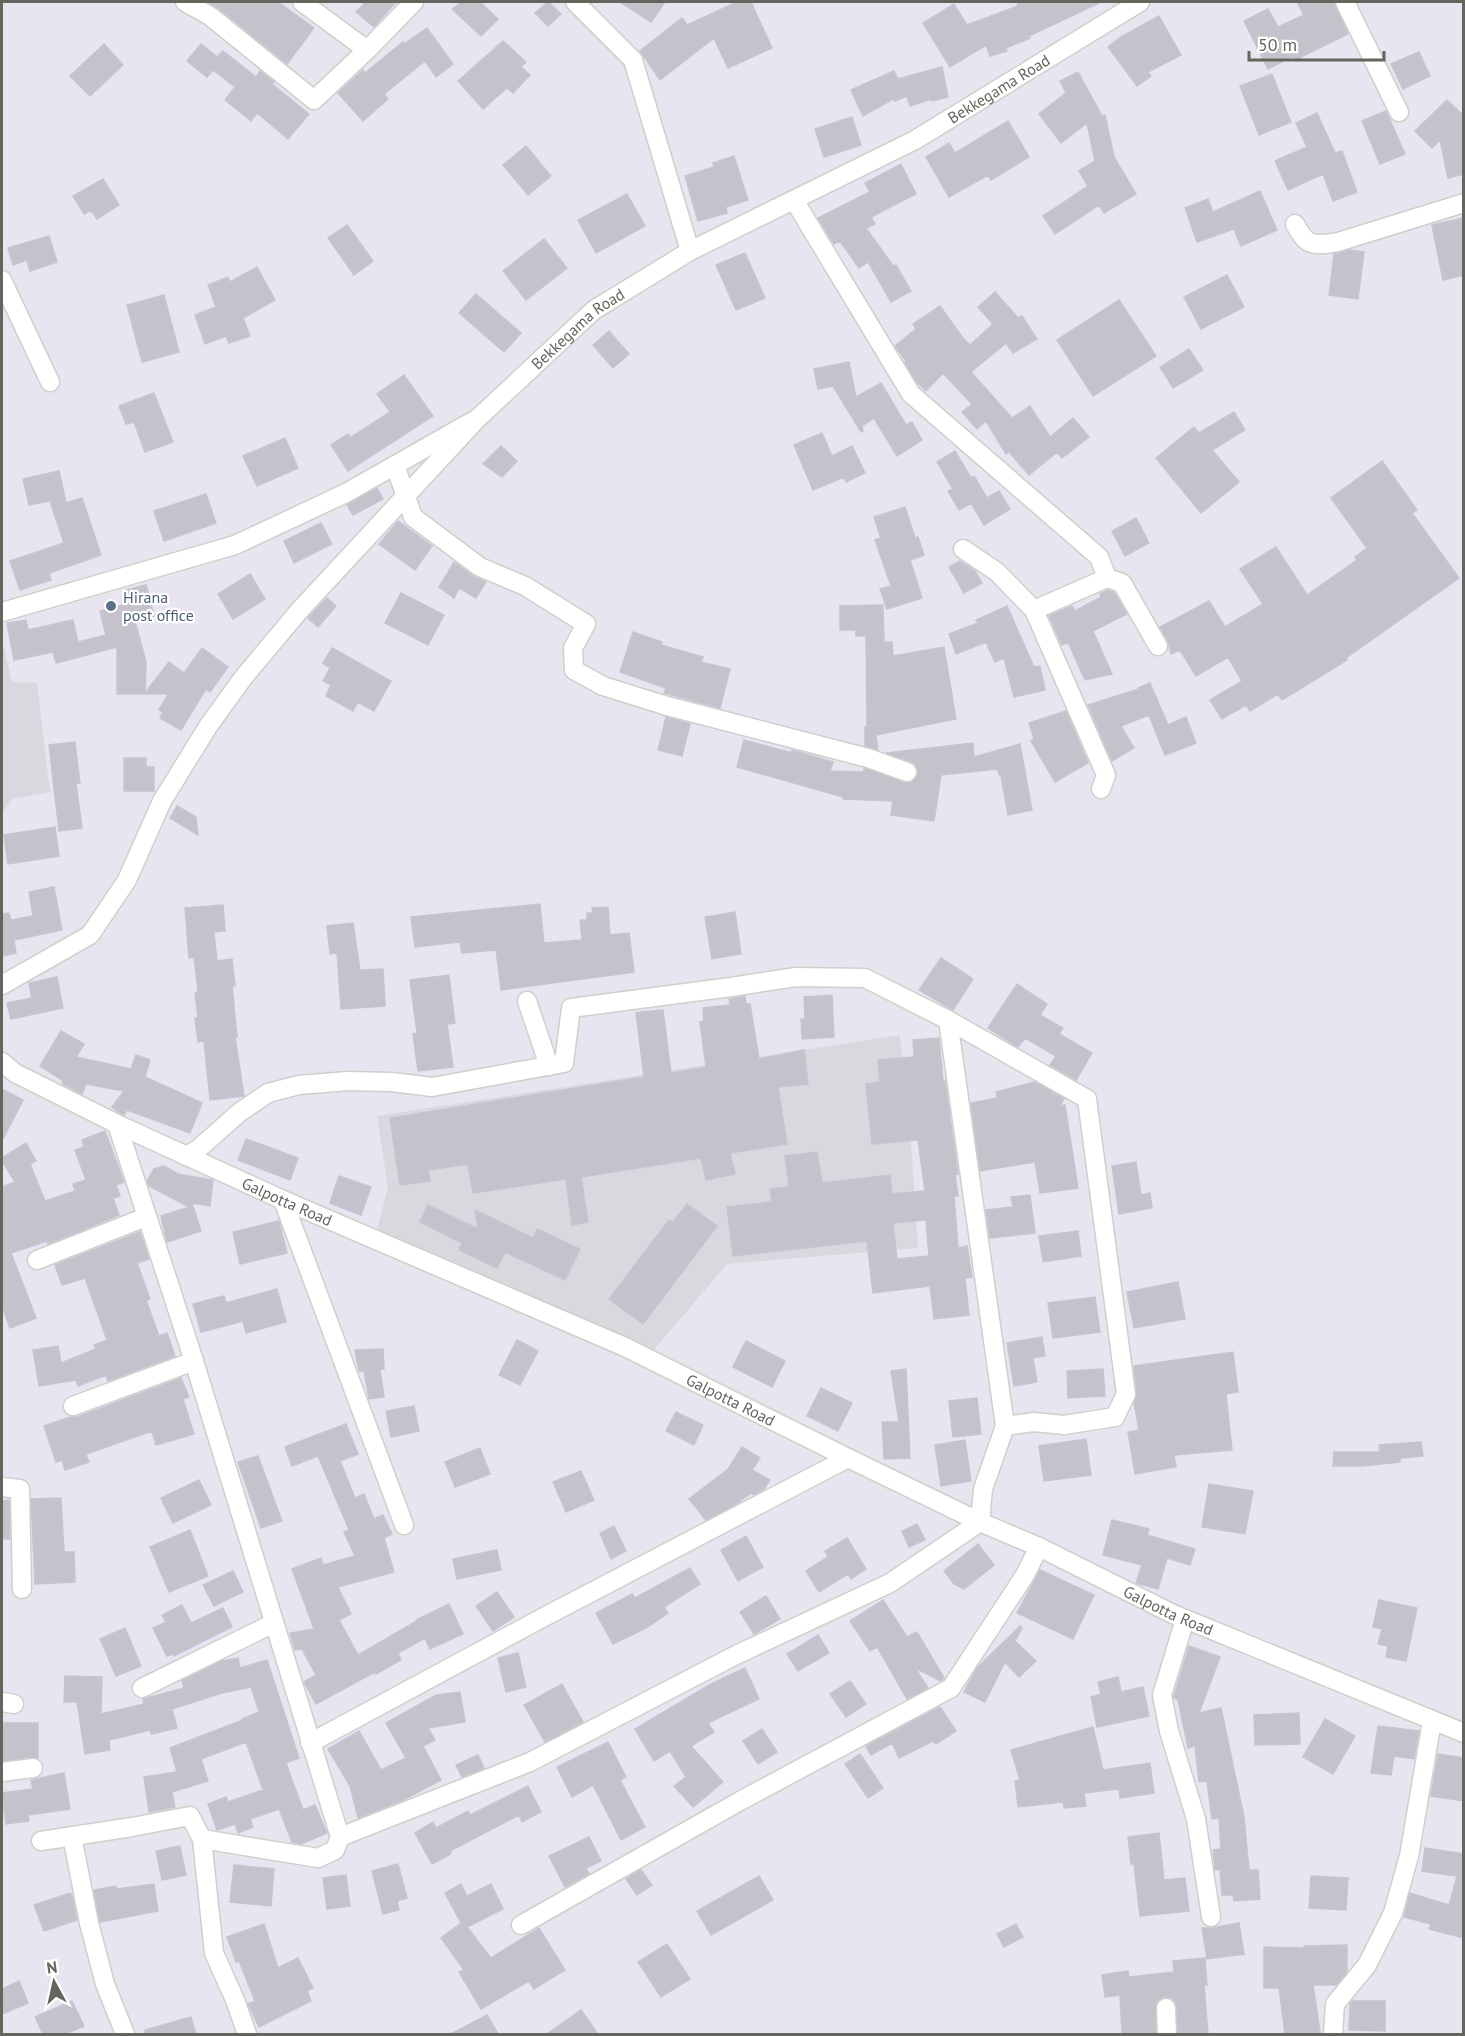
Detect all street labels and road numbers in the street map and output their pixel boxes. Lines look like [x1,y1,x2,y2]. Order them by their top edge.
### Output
street label: Bekkegama Road [944,50,1053,128]
street label: Bekkegama Road [527,284,628,374]
street label: Galpotta Road [239,1173,335,1230]
street label: Galpotta Road [683,1369,778,1430]
street label: Galpotta Road [1120,1581,1216,1639]

